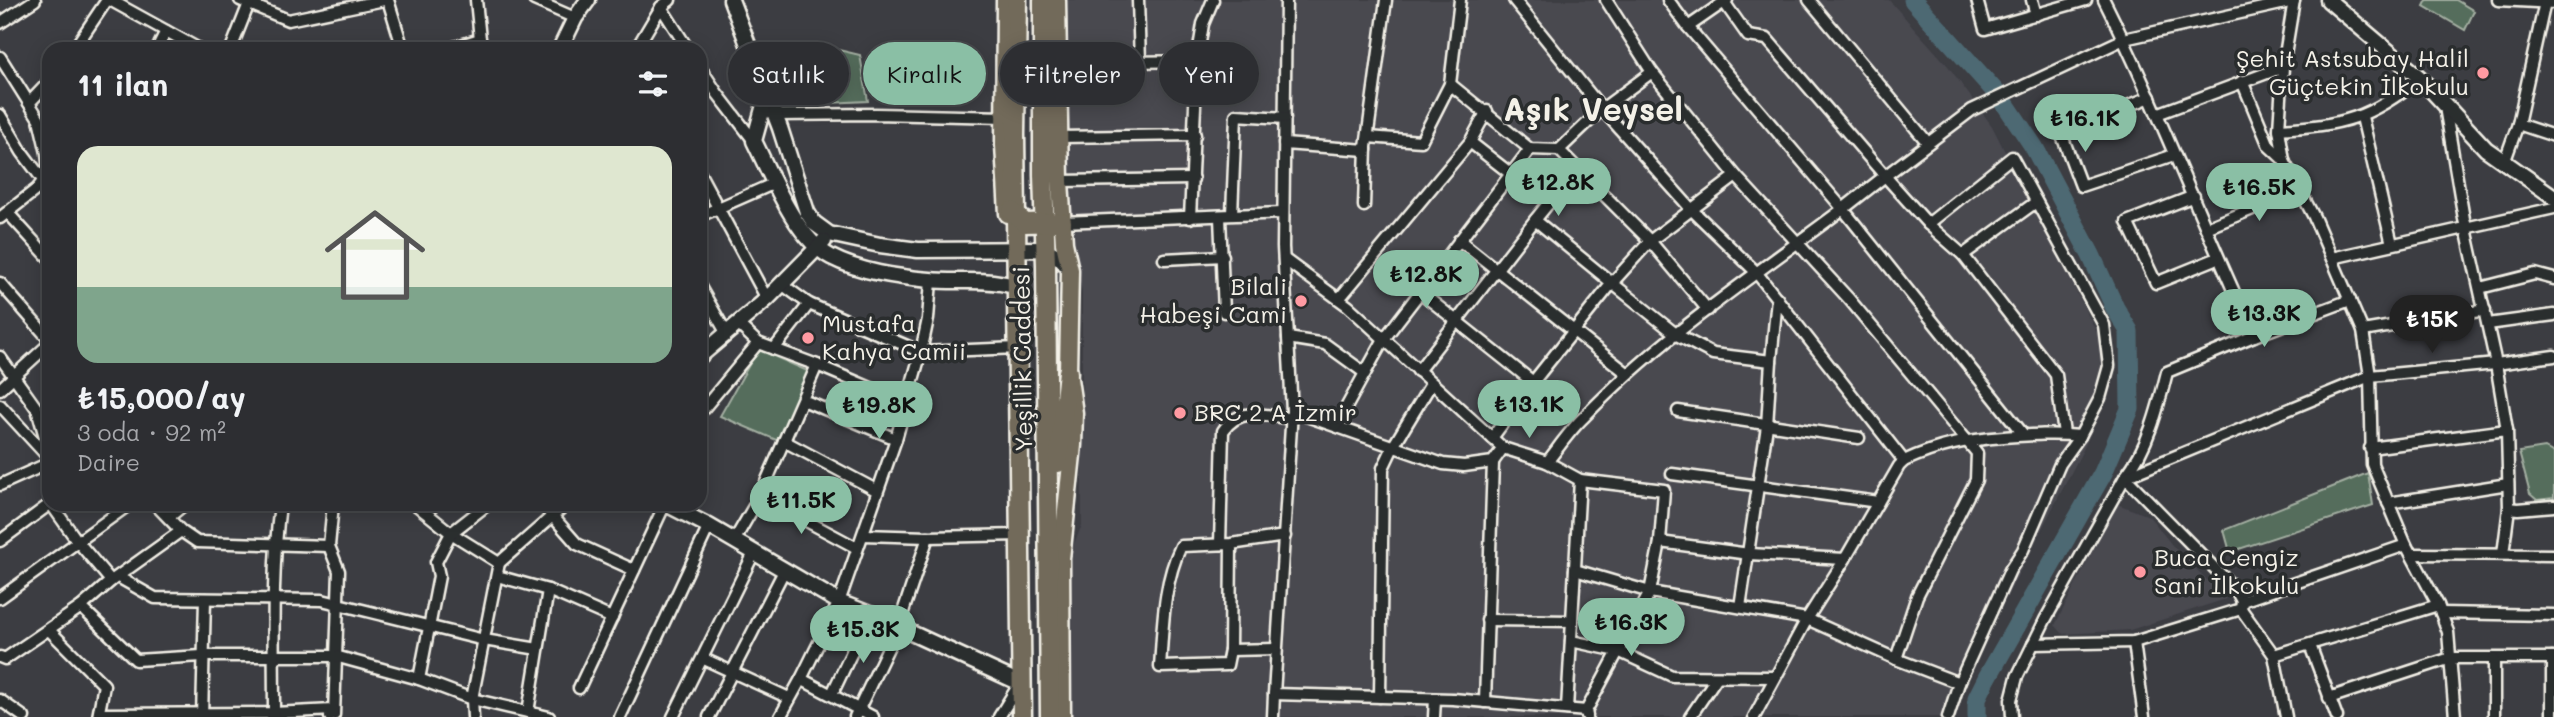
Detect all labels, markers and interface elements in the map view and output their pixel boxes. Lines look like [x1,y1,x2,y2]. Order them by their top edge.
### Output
chip: Satılık [728,42,849,105]
chip: Kiralık [863,42,986,105]
chip: Filtreler [1000,42,1145,105]
chip: Yeni [1159,42,1259,105]
place label: Şehit Astsubay Halil Güçtekin İlkokulu [2236,42,2469,101]
text: 11 ilan [77,64,168,104]
icon: filters [634,65,672,103]
marker: Şehit Astsubay Halil Güçtekin İlkokulu [2475,65,2491,81]
district label: Aşık Veysel [1503,87,1683,130]
pin: ₺16.1K [2028,94,2142,154]
text: ₺16.1K [2050,102,2120,132]
pin: ₺12.8K [1501,158,1615,218]
pin: ₺16.5K [2202,164,2316,223]
text: ₺12.8K [1521,166,1595,196]
text: ₺16.5K [2222,171,2296,201]
icon: home [312,192,438,318]
pin: ₺12.8K [1369,250,1483,310]
text: ₺12.8K [1389,258,1463,288]
street label: Yeşillik Caddesi [1004,266,1039,452]
place label: Bilali Habeşi Cami [1140,270,1287,329]
pin: ₺13.3K [2207,290,2321,349]
marker: Bilali Habeşi Cami [1293,293,1309,309]
pin: ₺15K [2391,296,2473,355]
text: ₺13.3K [2227,297,2301,327]
text: ₺15K [2405,303,2459,333]
place label: Mustafa Kahya Camii [822,307,966,366]
marker: Mustafa Kahya Camii [800,330,816,346]
text: ₺15,000/ay [77,377,246,417]
pin: ₺13.1K [1472,380,1586,440]
pin: ₺19.8K [822,382,936,441]
text: ₺13.1K [1494,388,1564,418]
text: ₺19.8K [842,389,916,419]
place label: BRC 2 A İzmir [1194,396,1357,427]
marker: BRC 2 A İzmir [1172,405,1188,421]
text: 3 oda · 92 m² [77,417,226,447]
text: Daire [77,447,140,477]
pin: ₺11.5K [744,476,858,536]
text: ₺11.5K [766,484,836,514]
place label: Buca Cengiz Sani İlkokulu [2154,541,2299,600]
marker: Buca Cengiz Sani İlkokulu [2132,564,2148,580]
pin: ₺16.3K [1574,598,1688,658]
pin: ₺15.3K [806,606,920,665]
text: ₺16.3K [1594,606,1668,636]
text: ₺15.3K [826,613,900,643]

